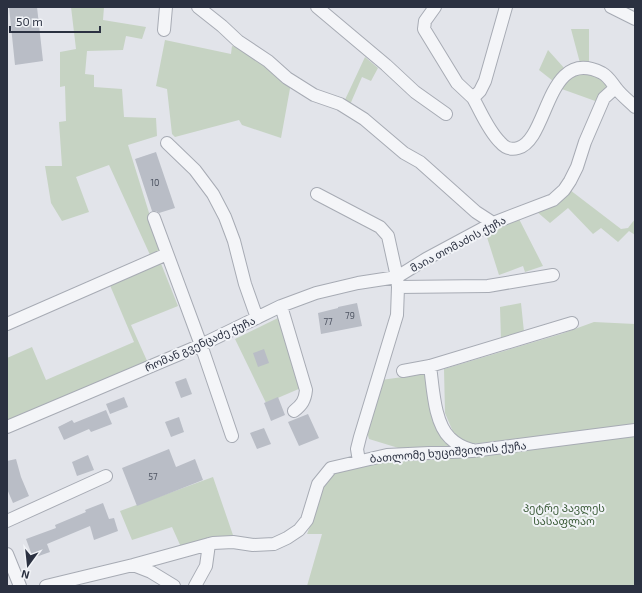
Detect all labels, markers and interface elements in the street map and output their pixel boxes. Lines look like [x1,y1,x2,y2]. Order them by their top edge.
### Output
scale bar [10,8,100,34]
text: 50 m [16,14,43,28]
house number: 10 [150,177,160,188]
street label: მაია თომაძის ქუჩა [408,213,508,275]
house number: 79 [345,310,355,321]
street label: რომან გვენცაძე ქუჩა [142,313,258,375]
house number: 77 [323,316,333,327]
street label: ბათლომე ხუციშვილის ქუჩა [369,438,527,466]
house number: 57 [148,471,158,482]
park label: პეტრე პავლეს სასაფლაო [523,501,605,528]
north arrow [8,545,48,585]
text: N [20,568,31,582]

